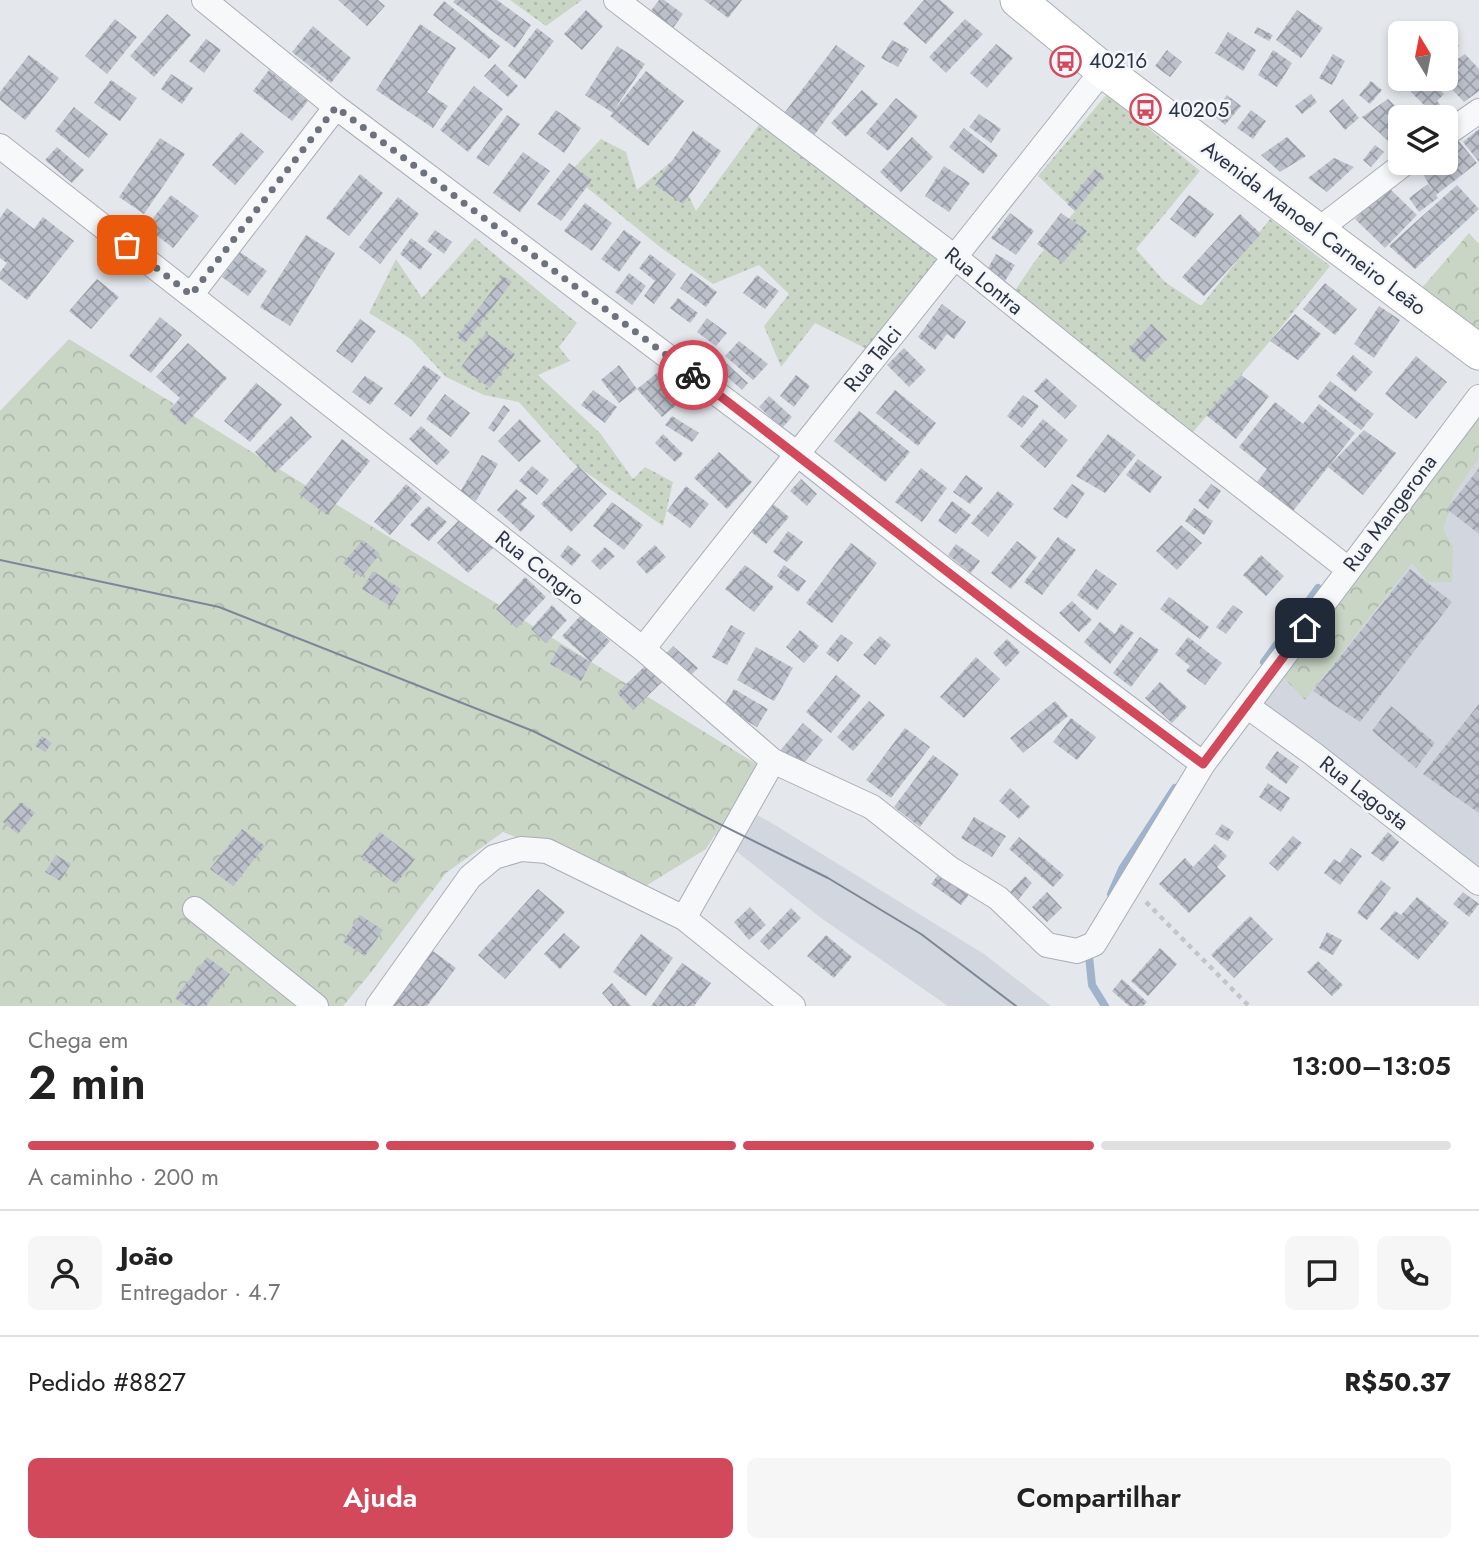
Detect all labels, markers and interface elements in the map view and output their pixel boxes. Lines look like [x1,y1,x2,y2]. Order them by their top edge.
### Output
north arrow [1388,21,1458,91]
map controls [1388,21,1458,175]
bus stop icon: 40216 [1049,44,1083,78]
place label: 40216 [1089,46,1147,76]
bus stop icon: 40205 [1128,93,1162,127]
place label: 40205 [1168,95,1229,125]
button: layers [1388,105,1458,175]
street label: Avenida Manoel Carneiro Leão [1195,133,1433,323]
pin [97,215,157,275]
icon: bag [108,226,146,264]
street label: Rua Lontra [938,240,1030,322]
street label: Rua Talci [837,320,909,398]
courier [658,340,728,410]
icon: bike [674,356,712,394]
street label: Rua Mangerona [1336,448,1444,578]
street label: Rua Congro [489,523,591,613]
pin [1275,598,1335,658]
icon: home [1286,609,1324,647]
street label: Rua Lagosta [1313,749,1415,837]
text: Chega em [28,1023,129,1057]
text: 13:00–13:05 [1292,1047,1451,1085]
text: 2 min [28,1050,146,1116]
text: A caminho · 200 m [28,1160,219,1194]
button: person [28,1236,102,1310]
button: chat [1285,1236,1359,1310]
button: phone [1377,1236,1451,1310]
text: João [120,1237,173,1275]
text: Entregador · 4.7 [120,1275,280,1309]
text: Pedido #8827 [28,1363,186,1401]
text: R$50.37 [1344,1363,1451,1401]
button: Ajuda [28,1458,733,1538]
button: Compartilhar [747,1458,1451,1538]

